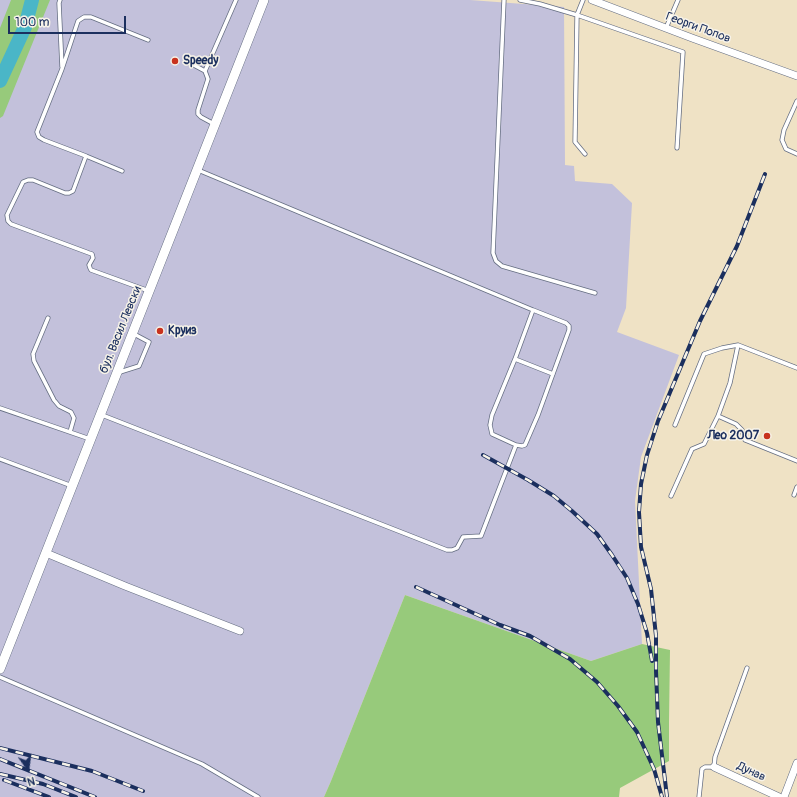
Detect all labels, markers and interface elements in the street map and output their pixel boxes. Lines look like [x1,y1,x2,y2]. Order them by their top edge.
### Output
scale bar [10,8,128,34]
street label: Георги Попов [664,10,732,46]
text: 100 m [15,15,49,30]
place label: Speedy [183,54,218,68]
marker: Speedy [170,56,180,66]
street label: бул. Васил Левски [97,284,145,376]
place label: Круиз [168,324,197,338]
marker: Круиз [155,326,165,336]
place label: Лео 2007 [707,429,759,443]
marker: Лео 2007 [762,431,772,441]
north arrow [8,749,48,789]
street label: Дунав [734,759,768,785]
text: N [26,774,36,788]

